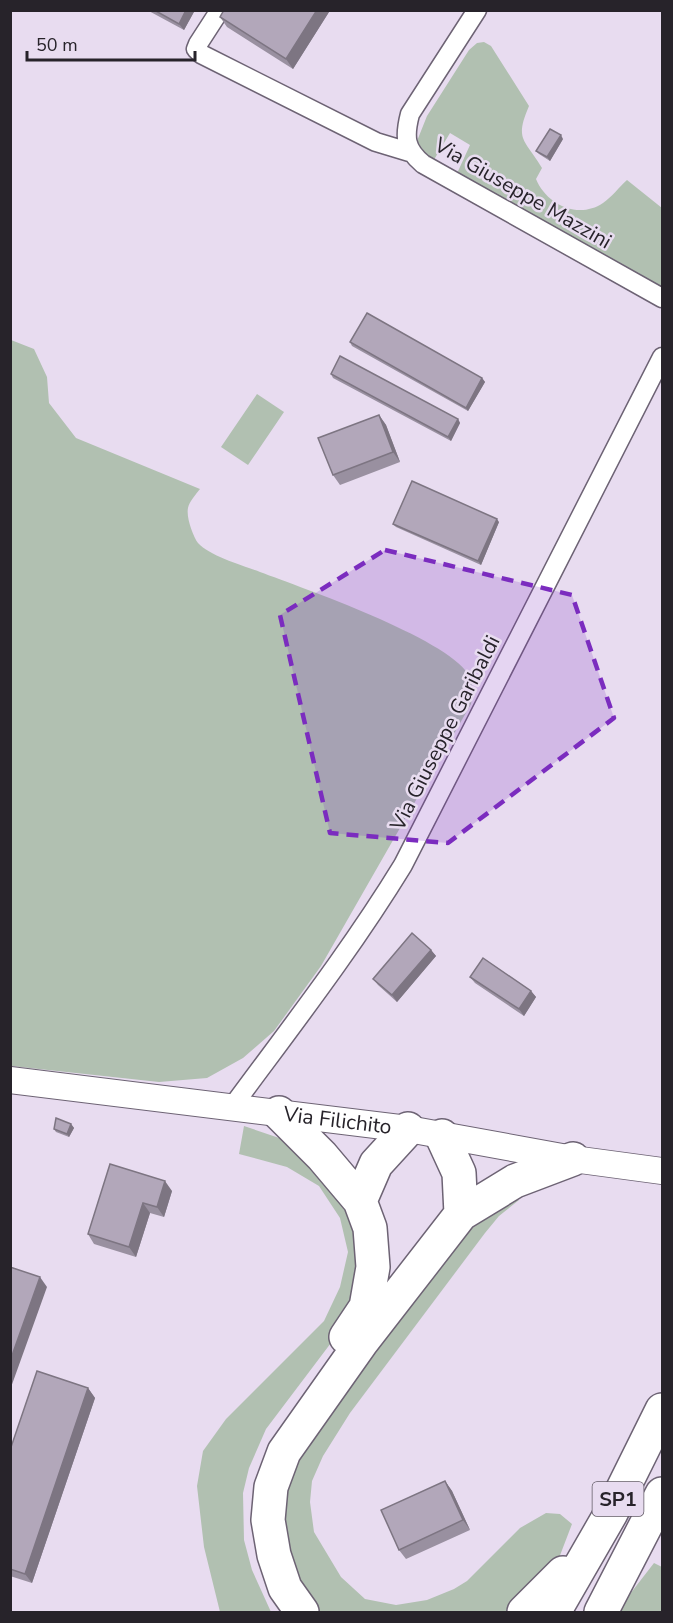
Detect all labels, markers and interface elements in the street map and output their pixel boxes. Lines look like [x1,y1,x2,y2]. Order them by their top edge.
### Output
scale bar [27,24,195,62]
text: 50 m [36,33,78,57]
street label: Via Giuseppe Mazzini [428,130,617,255]
street label: Via Giuseppe Garibaldi [383,631,506,836]
street label: Via Filichito [281,1100,393,1141]
road number: SP1 [592,1482,644,1516]

